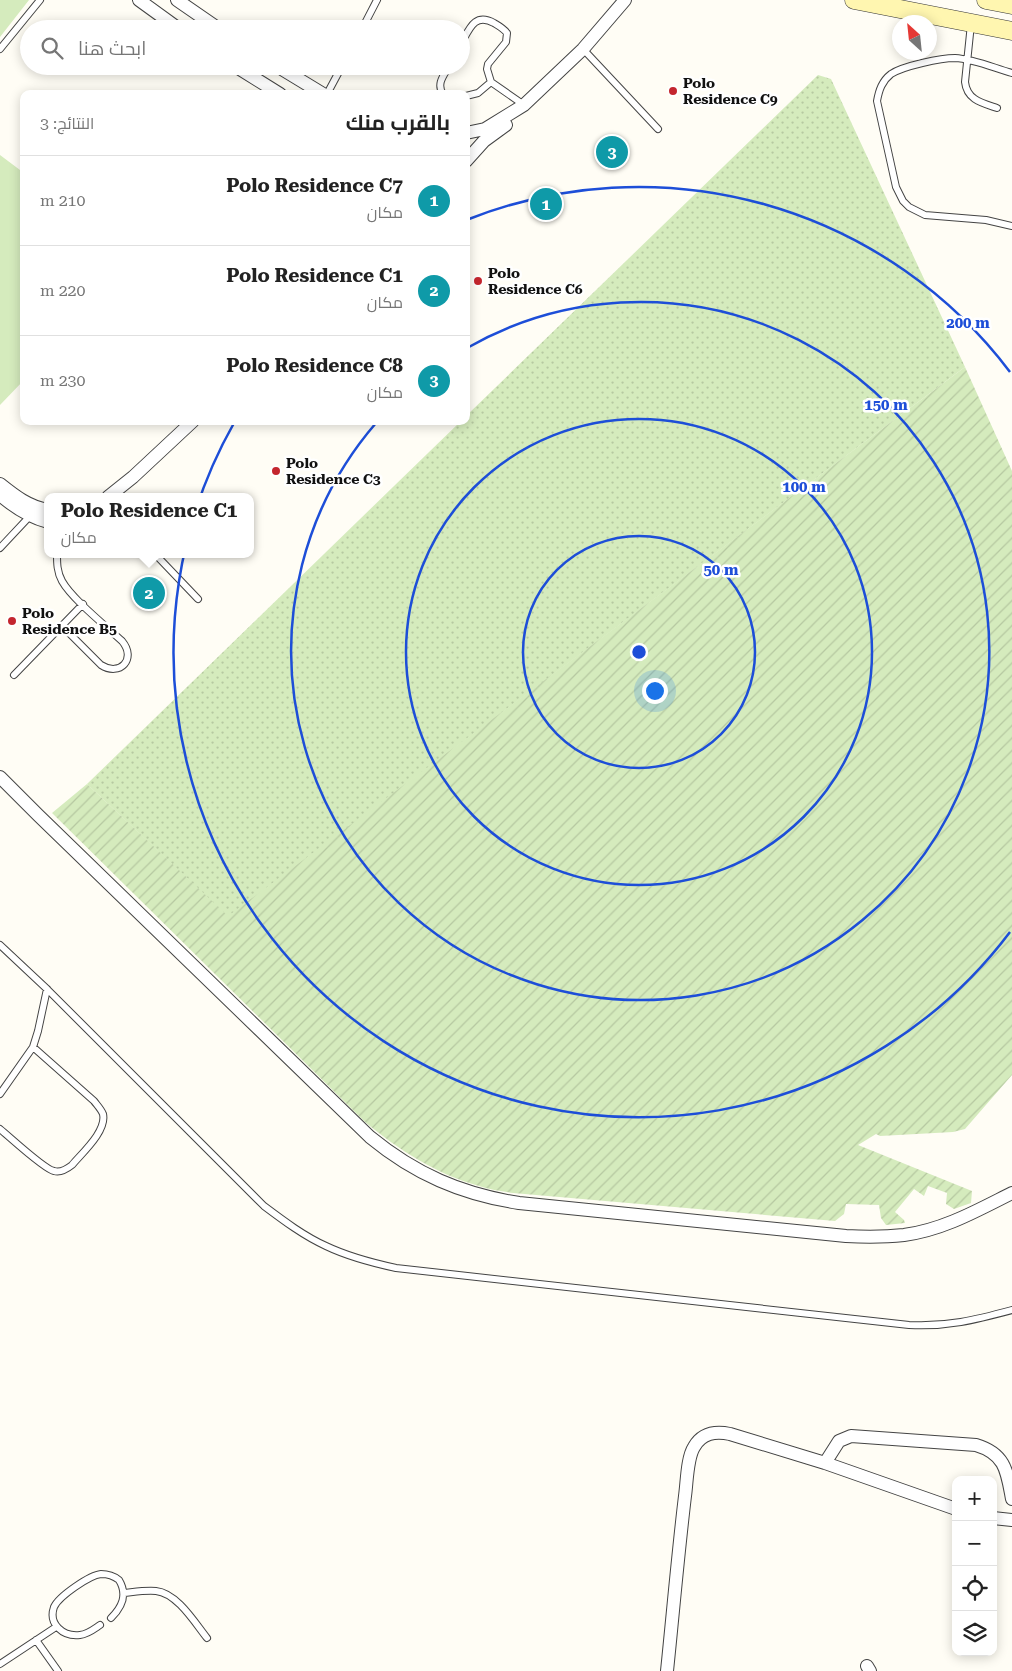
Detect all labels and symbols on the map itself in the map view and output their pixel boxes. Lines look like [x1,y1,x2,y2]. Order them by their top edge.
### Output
north arrow [892,15,937,60]
place label: Polo Residence C9 [683,75,778,107]
marker: Polo Residence C9 [667,85,679,97]
pin: 3 [596,133,628,171]
pin: 1 [530,185,562,223]
place label: Polo Residence C6 [488,265,583,297]
marker: Polo Residence C6 [472,275,484,287]
text: 200 m [946,314,990,332]
text: 150 m [864,396,908,414]
place label: Polo Residence C3 [286,455,381,487]
marker: Polo Residence C3 [270,465,282,477]
text: 100 m [782,478,826,496]
text: 50 m [703,561,739,579]
pin: 2 [133,574,165,612]
place label: Polo Residence B5 [22,605,117,637]
marker: Polo Residence B5 [6,615,18,627]
centre of rings [630,643,648,661]
your location [642,678,668,704]

